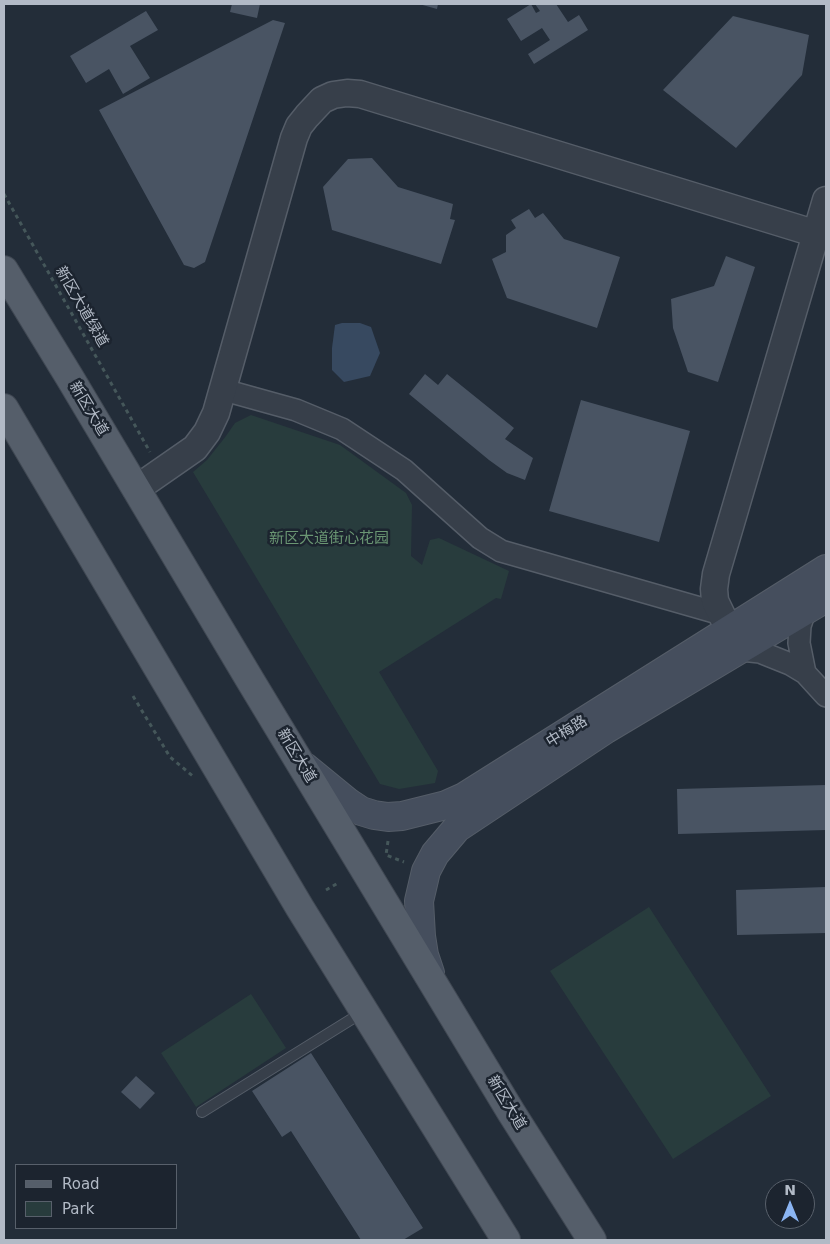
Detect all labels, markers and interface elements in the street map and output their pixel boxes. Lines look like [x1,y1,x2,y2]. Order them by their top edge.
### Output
street label: 新区大道绿道 [51,264,111,350]
street label: 新区大道 [65,379,111,439]
park label: 新区大道街心花园 [269,530,389,548]
street label: 中梅路 [543,712,591,752]
street label: 新区大道 [273,726,319,786]
street label: 新区大道 [483,1073,529,1133]
legend [15,1164,178,1229]
text: Road [62,1175,100,1193]
north arrow [765,1179,815,1229]
text: N [784,1182,796,1198]
text: Park [62,1200,94,1218]

